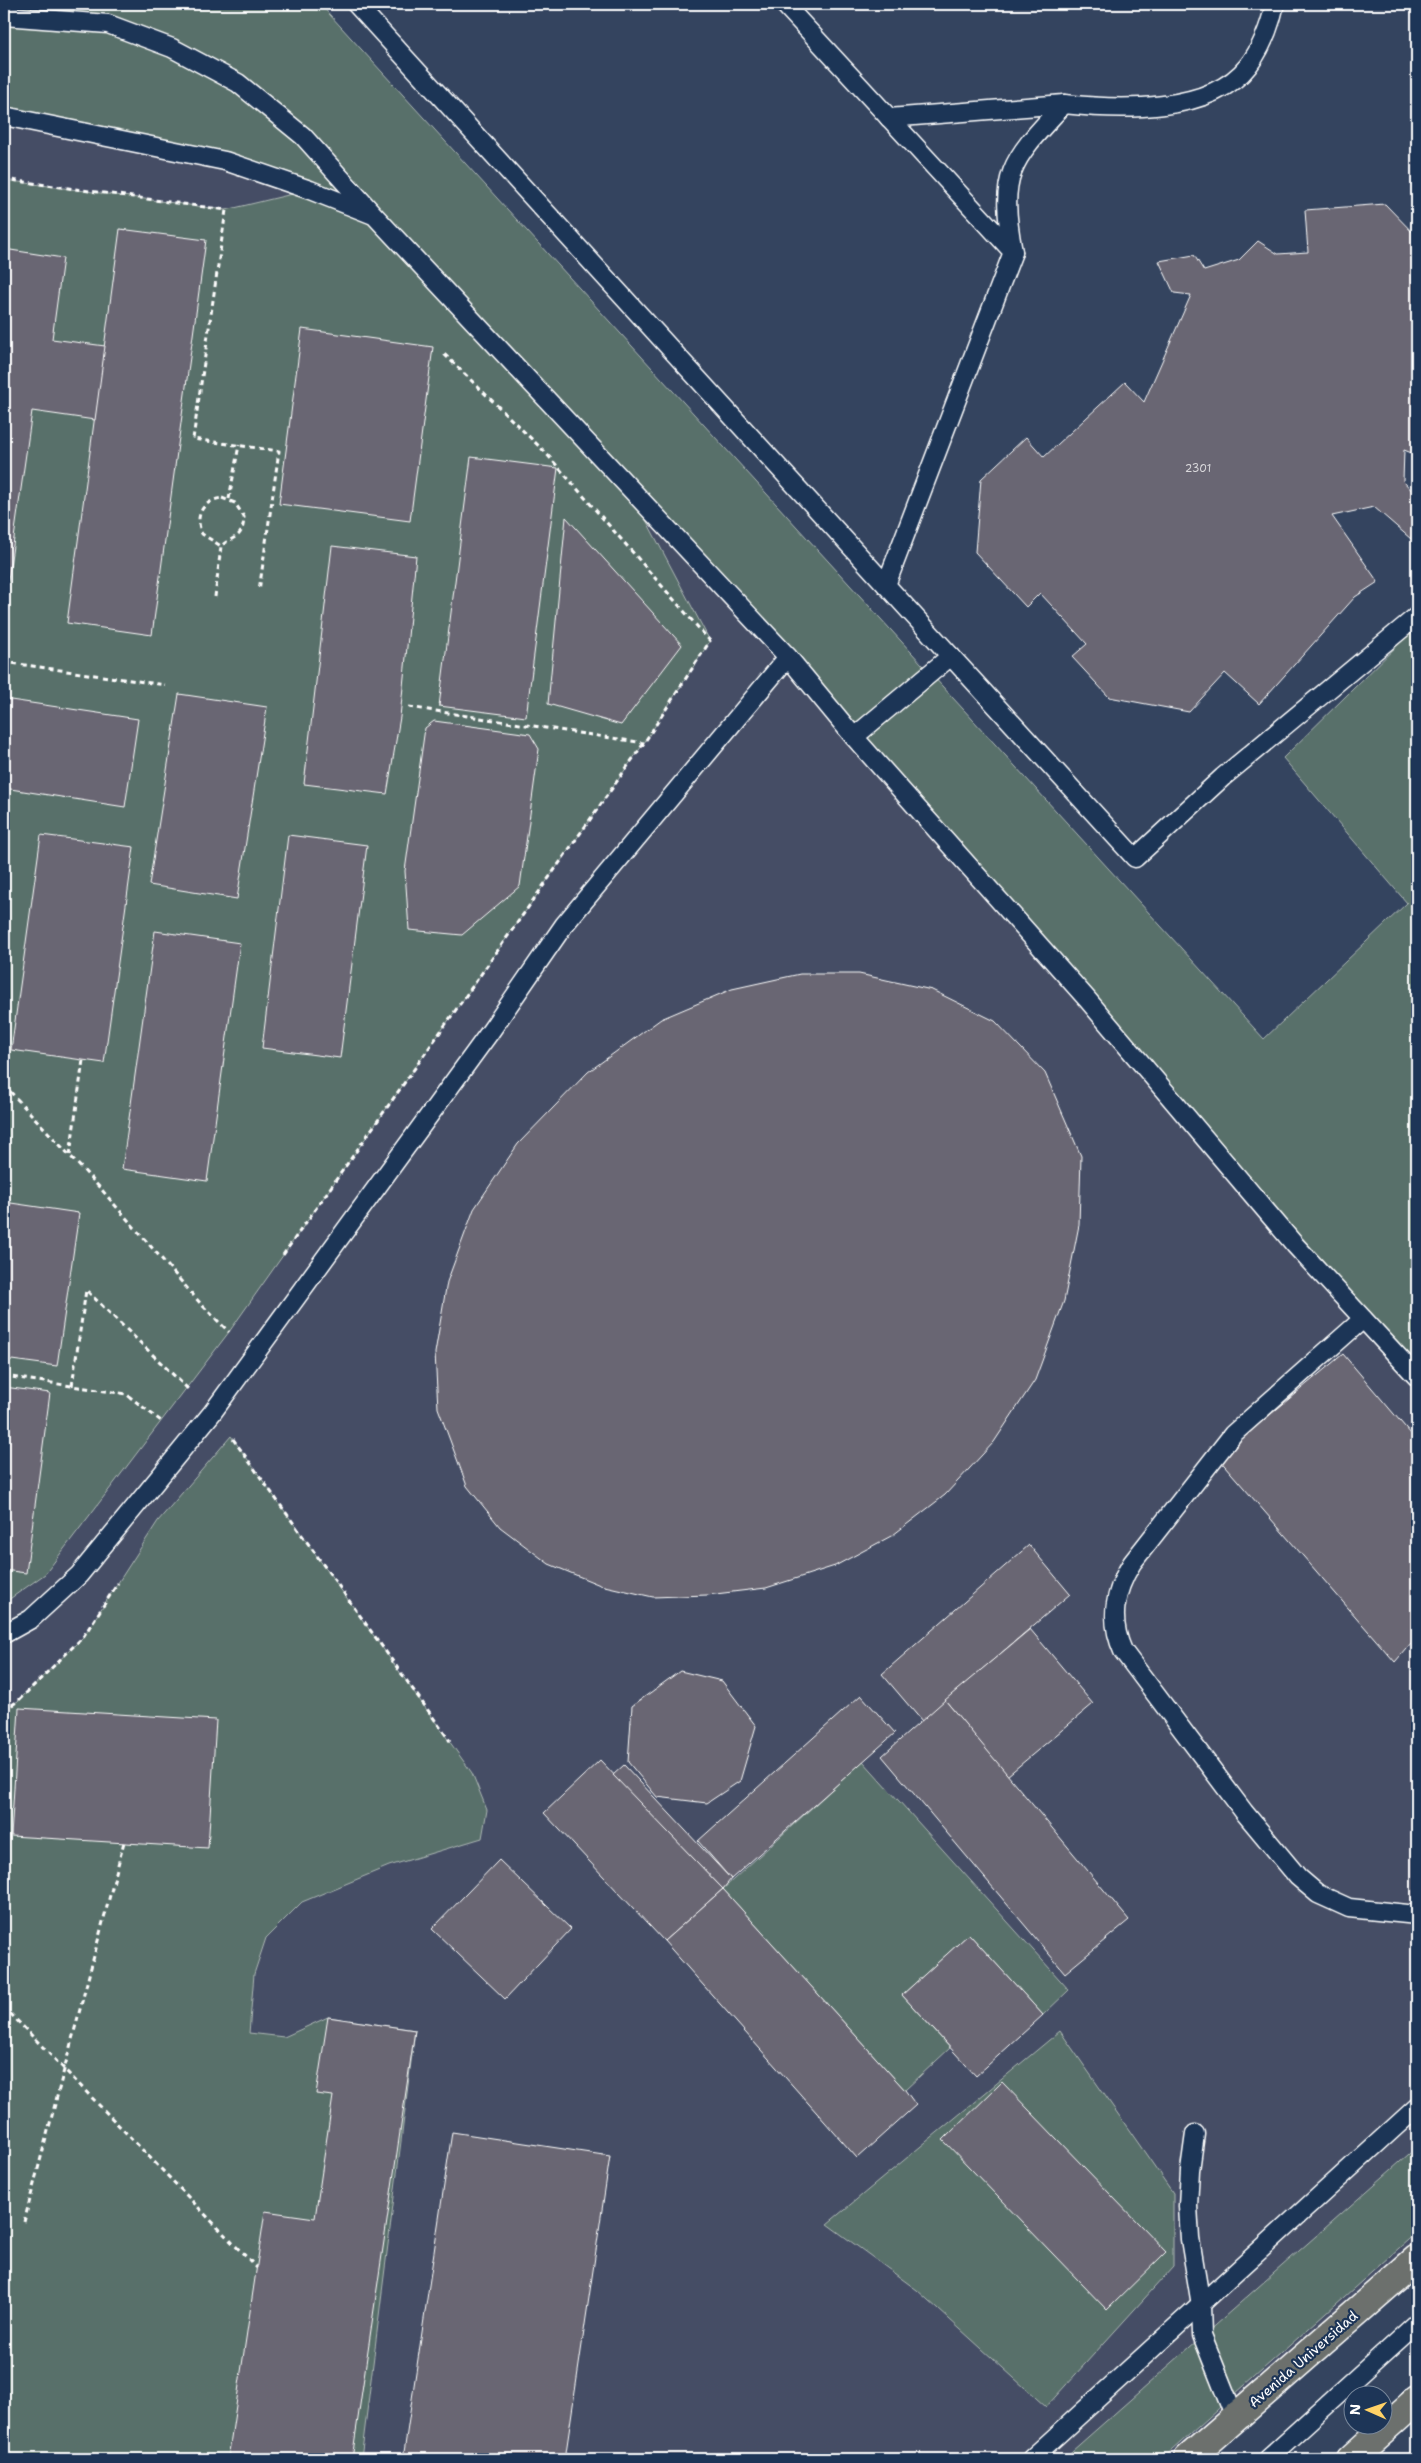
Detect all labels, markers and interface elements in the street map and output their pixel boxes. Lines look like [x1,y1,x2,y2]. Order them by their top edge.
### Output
house number: 2301 [1185,461,1211,476]
street label: Avenida Universidad [1245,2307,1361,2411]
north arrow [1344,2386,1394,2436]
text: N [1346,2404,1364,2415]

